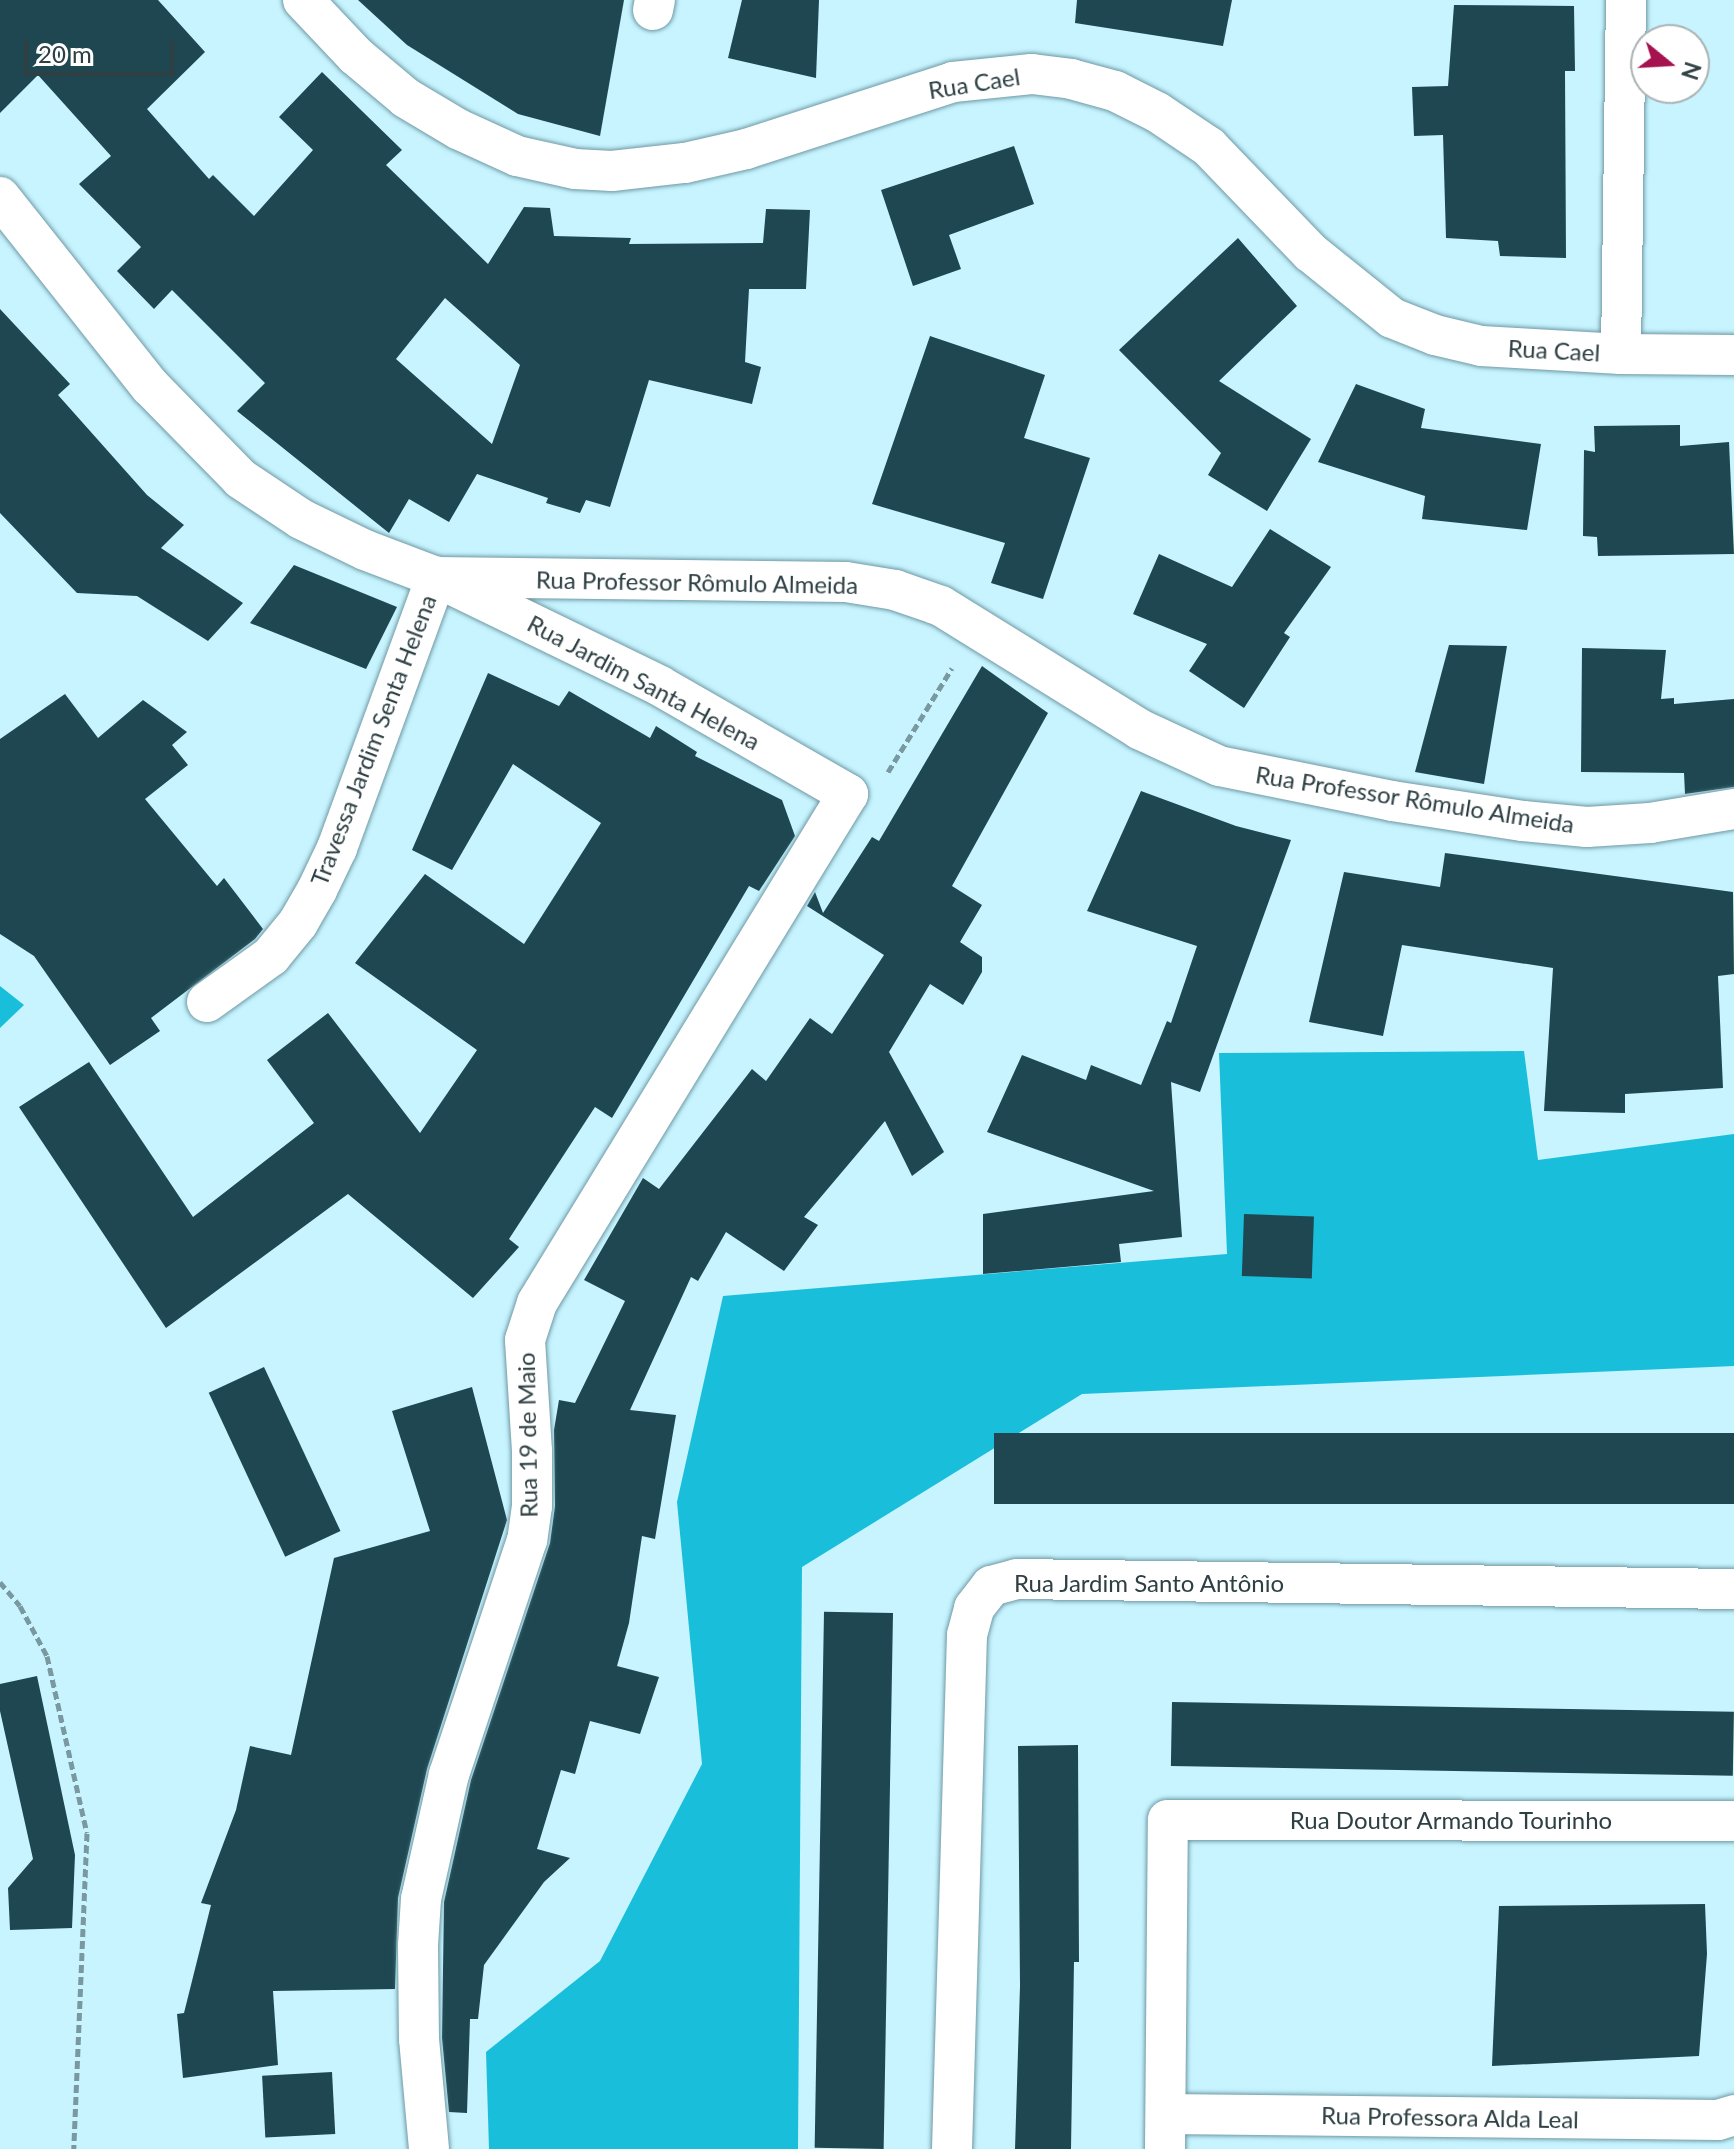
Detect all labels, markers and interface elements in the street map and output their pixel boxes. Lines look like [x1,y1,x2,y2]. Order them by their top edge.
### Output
scale bar [28,24,178,74]
north arrow [1630,24,1710,104]
text: 20 m [38,39,92,68]
text: N [1676,59,1707,83]
street label: Rua Cael [926,62,1022,104]
street label: Rua Cael [1507,333,1601,367]
street label: Rua Professor Rômulo Almeida [535,565,859,599]
street label: Travessa Jardim Senta Helena [304,590,442,890]
street label: Rua Jardim Santa Helena [523,608,765,756]
street label: Rua Professor Rômulo Almeida [1253,759,1577,839]
street label: Rua 19 de Maio [511,1352,543,1518]
street label: Rua Jardim Santo Antônio [1013,1569,1285,1597]
street label: Rua Doutor Armando Tourinho [1289,1806,1613,1834]
street label: Rua Professora Alda Leal [1320,2100,1580,2134]

